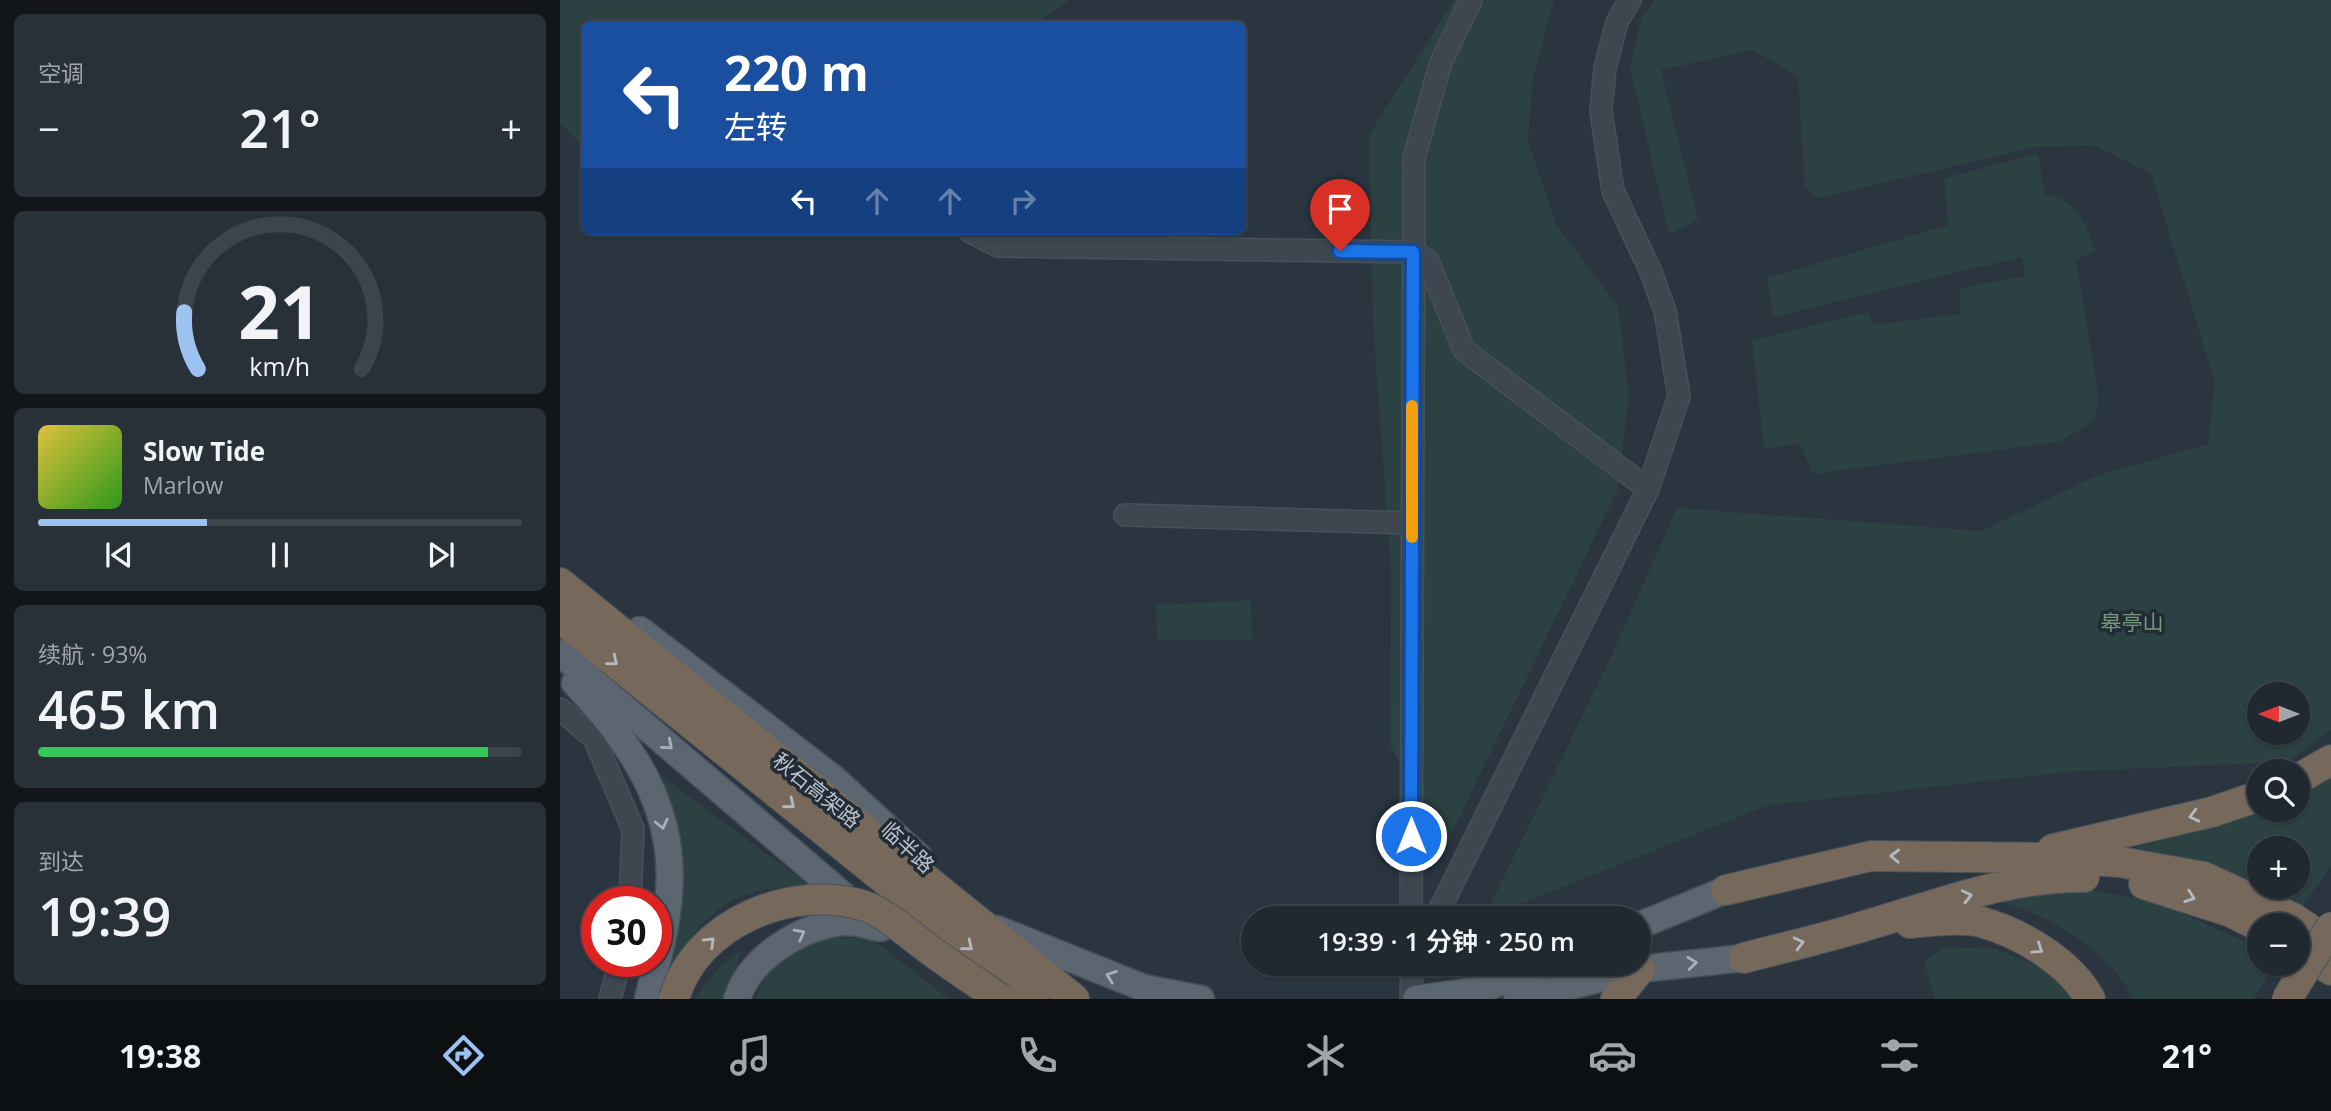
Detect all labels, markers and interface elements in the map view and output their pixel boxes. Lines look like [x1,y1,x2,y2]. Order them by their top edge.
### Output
text: 220 m [724,39,869,105]
icon: left [609,49,700,140]
text: 空调 [38,57,84,89]
text: 21° [239,92,321,163]
text: − [38,102,60,154]
text: + [500,102,522,154]
text: 左转 [724,105,788,148]
pin [1310,179,1370,251]
icon: left [785,182,823,220]
icon: ahead [858,182,896,220]
icon: ahead [931,182,969,220]
icon: right [1004,182,1042,220]
icon: arrive [1321,190,1359,228]
text: 21 [238,261,322,360]
text: km/h [250,348,310,382]
text: Slow Tide [143,433,265,469]
text: Marlow [143,469,223,501]
icon: previous [100,536,138,574]
icon: pause [261,536,299,574]
icon: next [422,536,460,574]
park label: 皋亭山 [2101,608,2164,636]
text: 续航 · 93% [38,638,147,670]
one-way arrow [605,653,618,665]
text: 465 km [38,673,220,744]
north arrow [2247,682,2310,746]
map controls [2247,682,2310,976]
one-way arrow [659,737,672,749]
street label: 秋石高架路 [767,746,867,834]
button: search [2247,759,2310,822]
one-way arrow [783,795,795,808]
position arrow [1374,799,1448,873]
one-way arrow [2188,808,2200,823]
street label: 临半路 [875,815,941,879]
one-way arrow [654,818,668,830]
button: + [2247,836,2310,899]
text: 到达 [38,845,84,877]
one-way arrow [1889,849,1900,864]
text: 19:39 [38,880,171,951]
speed limit sign: 30 [581,886,672,977]
one-way arrow [2183,889,2195,903]
one-way arrow [1961,890,1973,904]
button: − [2247,913,2310,976]
text: 19:39 · 1 分钟 · 250 m [1317,923,1575,959]
one-way arrow [793,929,805,942]
one-way arrow [1793,937,1805,951]
one-way arrow [702,938,715,951]
one-way arrow [959,938,972,950]
one-way arrow [2030,941,2043,953]
one-way arrow [1686,956,1698,971]
one-way arrow [1106,970,1118,984]
icon: directions [439,1031,488,1080]
icon: music [726,1031,775,1080]
icon: phone [1013,1031,1062,1080]
icon: climate [1301,1031,1350,1080]
icon: car [1588,1031,1637,1080]
icon: filters [1875,1031,1924,1080]
text: 19:38 [119,1034,201,1077]
text: 21° [2162,1034,2212,1077]

